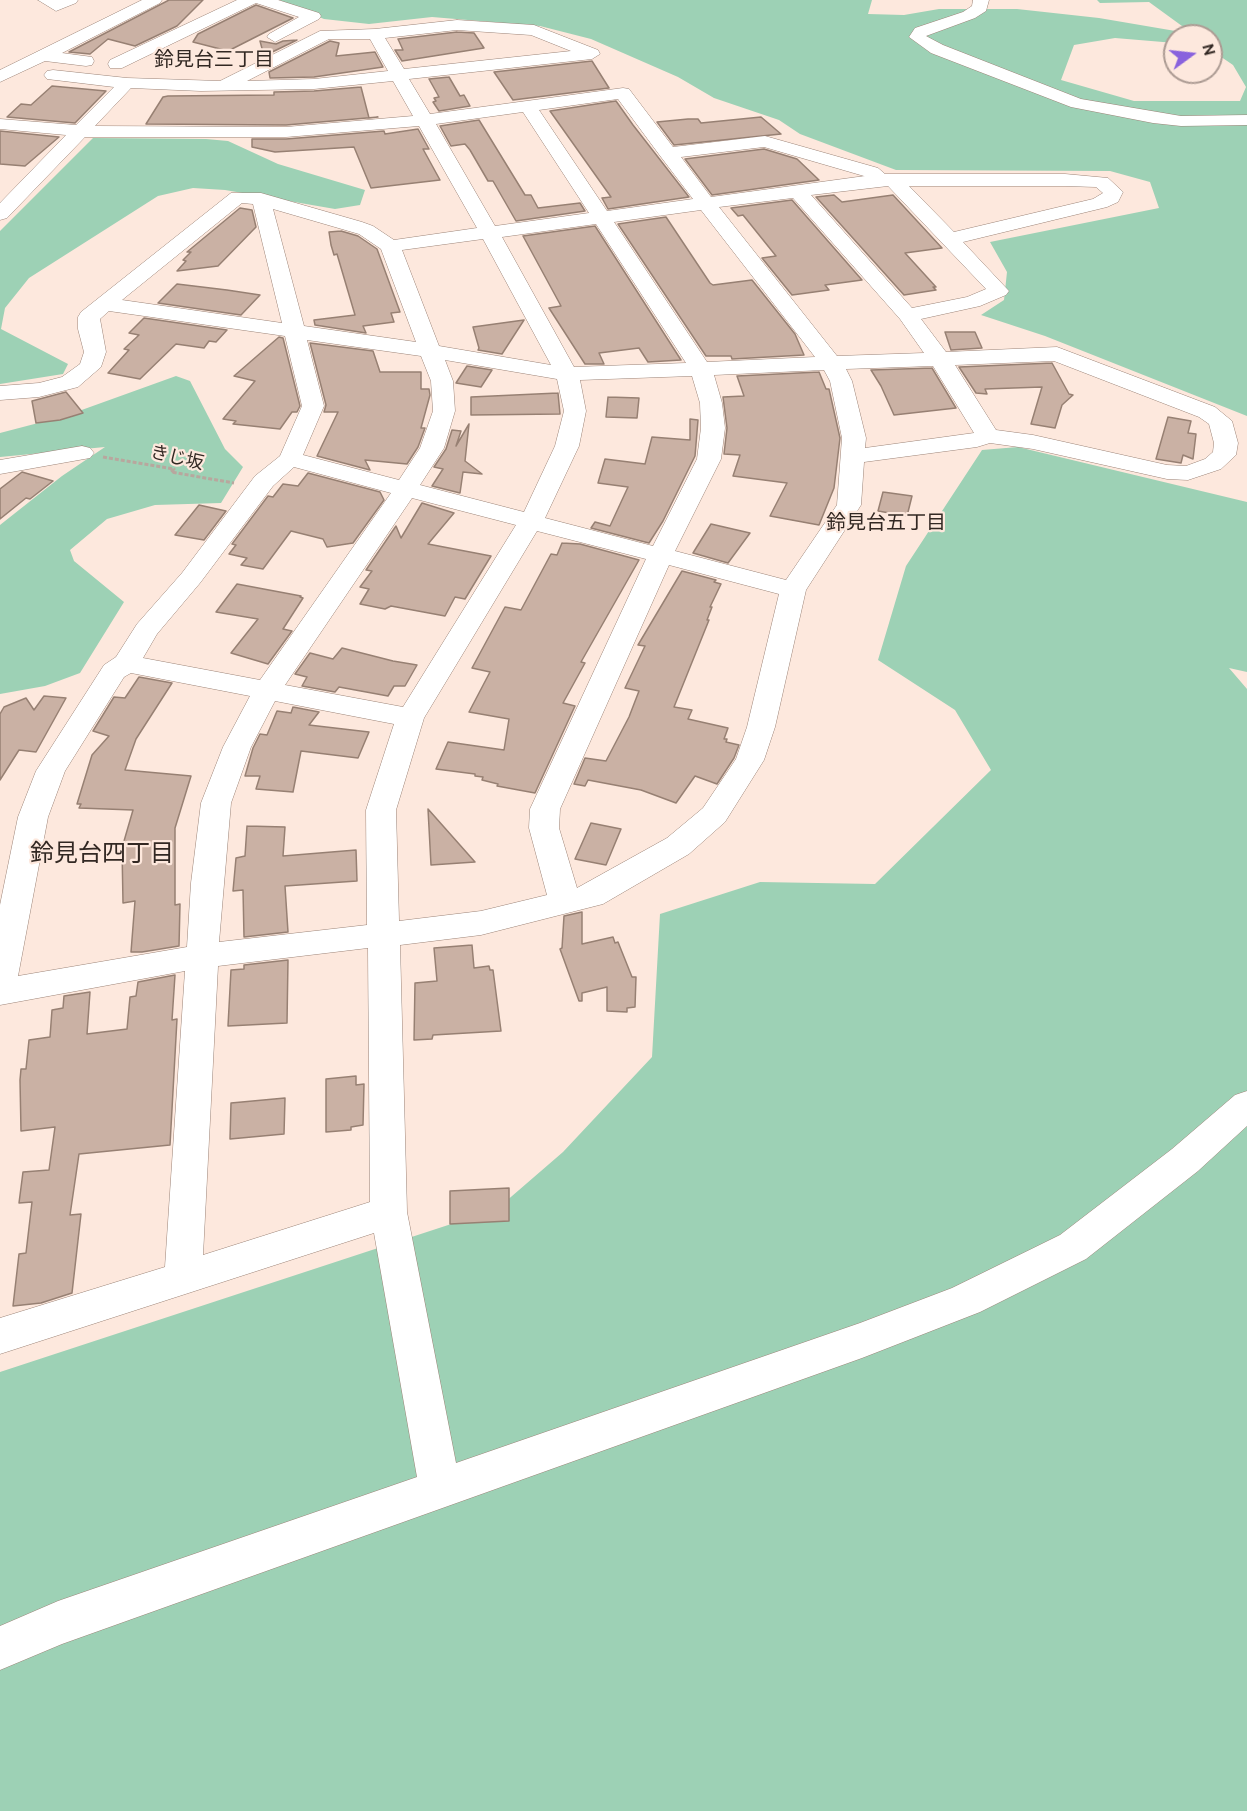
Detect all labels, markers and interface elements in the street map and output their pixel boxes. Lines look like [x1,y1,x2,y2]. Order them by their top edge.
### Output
north arrow [1163,24,1223,84]
text: N [1198,42,1220,58]
district label: 鈴見台三丁目 [154,48,274,72]
street label: きじ坂 [148,441,206,475]
district label: 鈴見台五丁目 [826,511,946,535]
district label: 鈴見台四丁目 [30,840,174,868]

